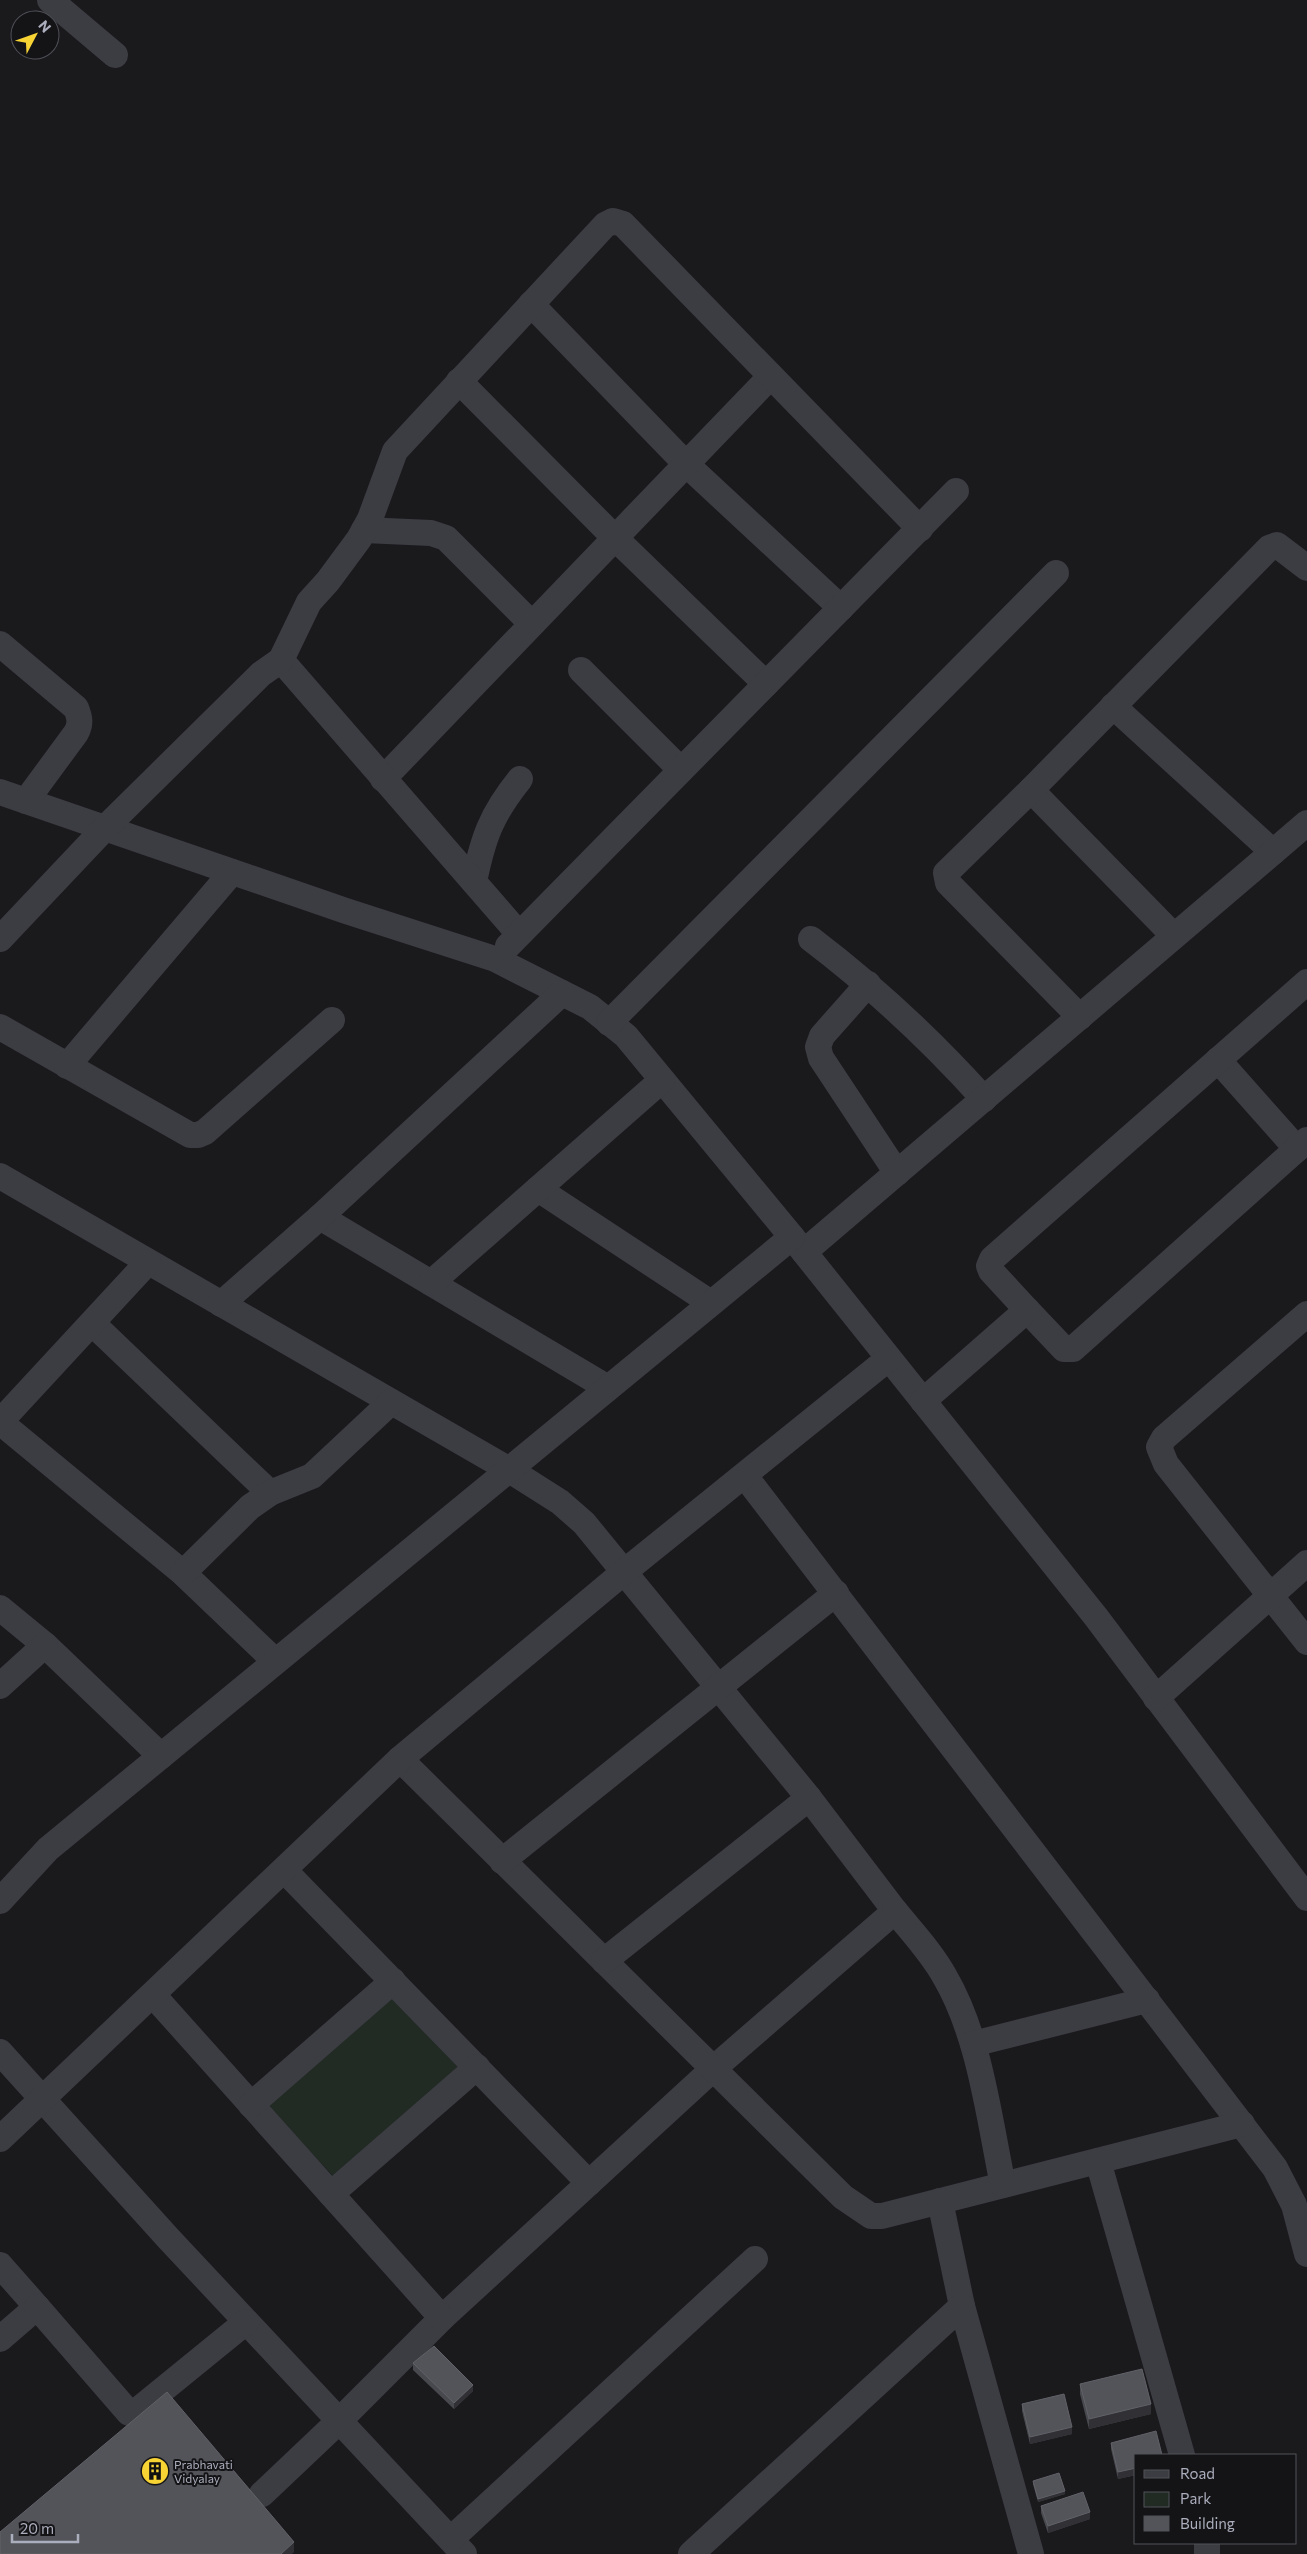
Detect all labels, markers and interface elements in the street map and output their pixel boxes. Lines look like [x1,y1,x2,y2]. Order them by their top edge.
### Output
north arrow [10,10,60,60]
text: N [35,17,55,36]
legend [1134,2454,1297,2544]
building icon: Prabhavati Vidyalay [140,2456,170,2486]
place label: Prabhavati Vidyalay [174,2457,233,2485]
text: Road [1180,2464,1215,2482]
text: Park [1180,2489,1211,2507]
scale bar [12,2512,79,2544]
text: Building [1180,2514,1235,2532]
text: 20 m [20,2519,54,2537]

